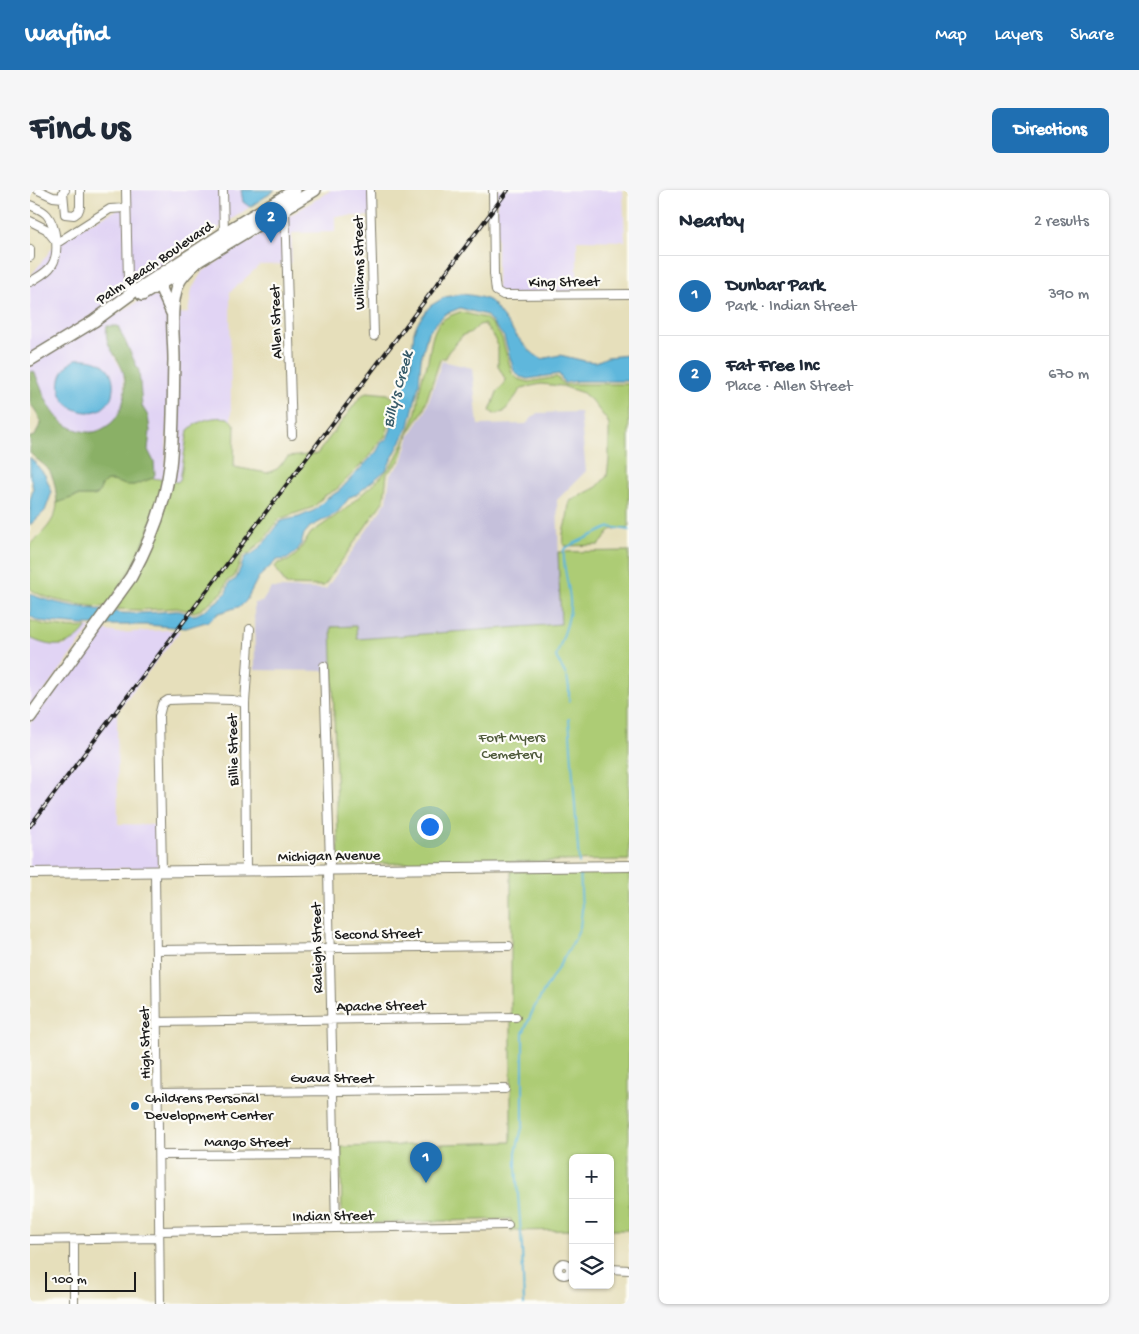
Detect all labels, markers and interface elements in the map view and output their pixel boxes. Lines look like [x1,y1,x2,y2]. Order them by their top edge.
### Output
text: Wayfind [25,21,109,50]
text: Map [935,25,967,46]
text: Layers [995,25,1042,46]
text: Share [1070,25,1114,46]
button: Directions [992,108,1109,153]
text: Find us [30,110,130,151]
pin: 2 [255,202,287,243]
text: Nearby [679,210,744,235]
text: 2 results [1034,213,1089,232]
street label: Williams Street [350,214,370,310]
street label: Palm Beach Boulevard [92,217,218,310]
street label: King Street [529,273,601,293]
text: Dunbar Park [726,275,824,298]
street label: Allen Street [267,283,287,359]
text: 1 [692,286,698,305]
text: 390 m [1048,286,1089,305]
text: Park · Indian Street [726,298,856,317]
water label: Billy's Creek [380,348,419,430]
text: Fat Free Inc [726,355,819,378]
text: 2 [691,366,699,385]
text: 670 m [1048,366,1089,385]
text: Place · Allen Street [726,378,852,397]
street label: Billie Street [224,712,244,787]
park label: Fort Myers Cemetery [478,729,546,764]
your location [417,814,443,840]
street label: Michigan Avenue [278,847,381,867]
street label: Raleigh Street [308,901,328,993]
street label: Second Street [334,925,424,945]
street label: Apache Street [336,997,428,1017]
street label: High Street [136,1005,156,1079]
street label: Guava Street [290,1070,376,1088]
place label: Childrens Personal Development Center [144,1090,274,1125]
marker: Childrens Personal Development Center [129,1100,141,1112]
street label: Mango Street [204,1134,292,1152]
pin: 1 [410,1142,442,1183]
map controls [569,1154,614,1289]
button: + [569,1154,614,1199]
button: − [569,1199,614,1244]
street label: Indian Street [292,1207,376,1227]
button: layers [569,1244,614,1289]
scale bar [45,1269,136,1292]
text: 100 m [52,1272,87,1289]

